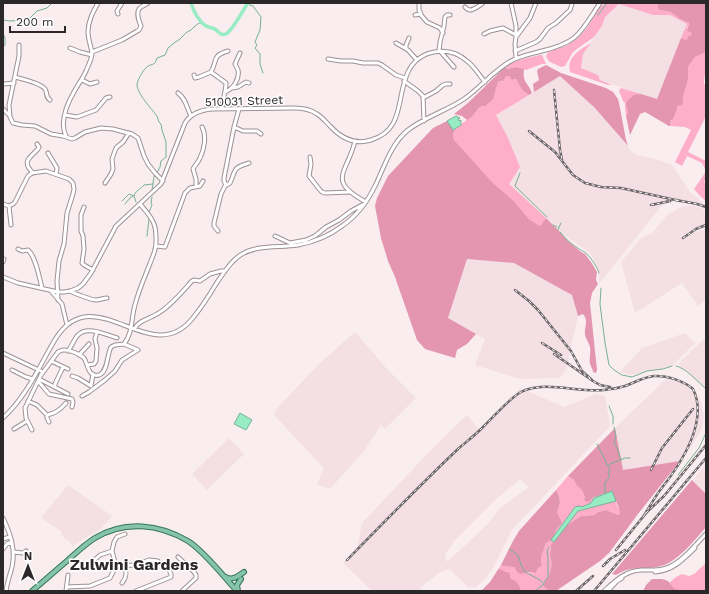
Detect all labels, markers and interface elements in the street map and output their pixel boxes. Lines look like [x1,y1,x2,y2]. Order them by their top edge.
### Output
scale bar [10,8,65,34]
text: 200 m [16,15,53,29]
street label: 510031 Street [205,93,283,109]
north arrow [8,546,48,586]
text: N [24,550,32,563]
district label: Zulwini Gardens [70,555,199,574]

